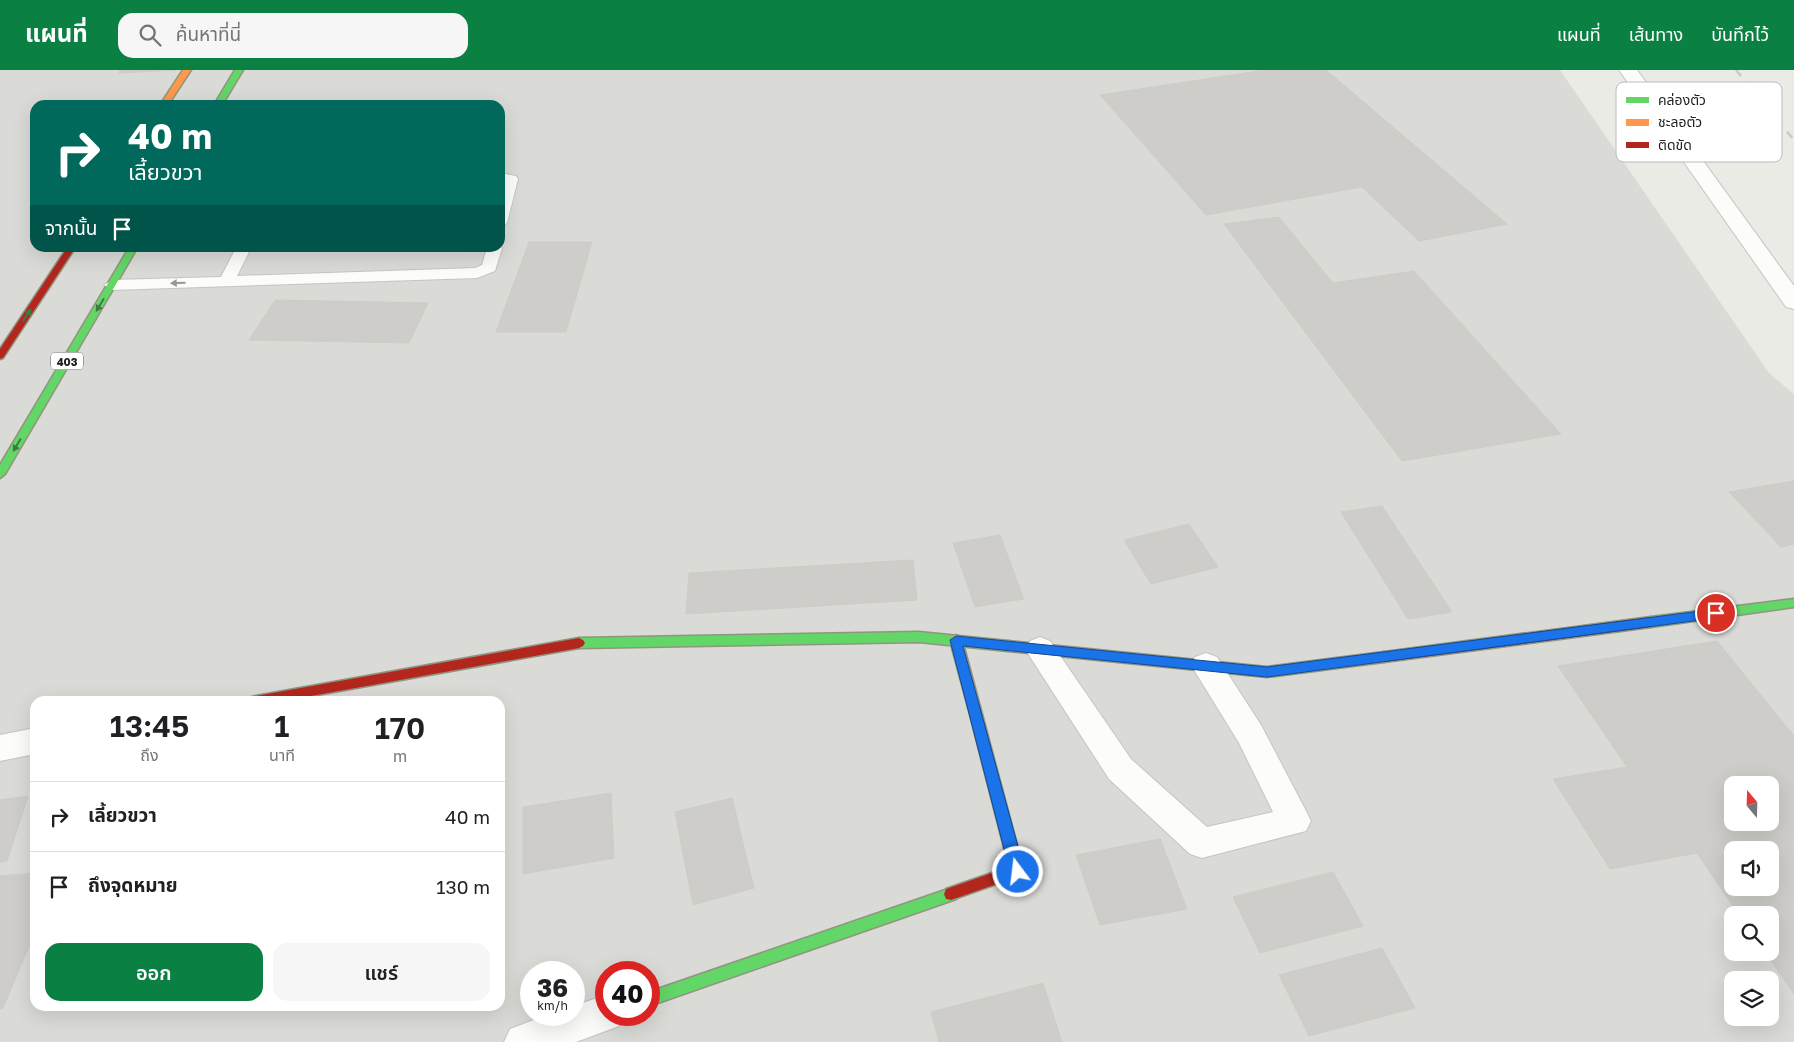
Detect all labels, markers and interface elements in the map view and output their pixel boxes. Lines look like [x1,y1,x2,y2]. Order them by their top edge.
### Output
search box [118,13,468,58]
text: แผนที่ [25,18,88,47]
icon: search [136,21,164,49]
text: ค้นหาที่นี่ [176,22,241,45]
text: แผนที่ [1557,23,1601,45]
text: เส้นทาง [1629,23,1683,45]
text: บันทึกไว้ [1711,23,1769,45]
legend [1616,82,1782,162]
text: คล่องตัว [1658,91,1706,108]
text: ชะลอตัว [1658,113,1702,130]
text: 40 m [128,115,212,157]
icon: right [45,120,110,185]
text: ติดขัด [1658,136,1692,153]
text: เลี้ยวขวา [128,158,203,185]
icon: arrive [108,215,136,243]
text: จากนั้น [45,216,98,239]
one-way arrow [170,279,186,287]
one-way arrow [96,298,105,311]
one-way arrow [22,308,32,321]
road number: 403 [51,352,83,370]
one-way arrow [13,438,22,451]
pin [1695,592,1737,634]
icon: arrive [1702,599,1730,627]
text: 13:45 [110,708,189,744]
text: 1 [274,708,289,744]
text: 170 [375,710,425,746]
text: ถึง [140,745,159,765]
text: นาที [269,745,295,765]
text: m [393,746,407,766]
north arrow [1724,776,1779,831]
map controls [1724,776,1779,1026]
icon: right [45,803,73,831]
text: เลี้ยวขวา [88,803,157,826]
text: 40 m [445,805,490,828]
button: sound [1724,841,1779,896]
position arrow [991,845,1043,897]
icon: arrive [45,873,73,901]
text: ถึงจุดหมาย [88,873,178,896]
text: 130 m [436,875,490,898]
button: search [1724,906,1779,961]
button: ออก [45,943,263,1001]
button: แชร์ [273,943,490,1001]
speed limit sign: 40 [595,961,660,1026]
button: layers [1724,971,1779,1026]
text: 36 [537,972,568,1003]
text: km/h [537,998,568,1013]

